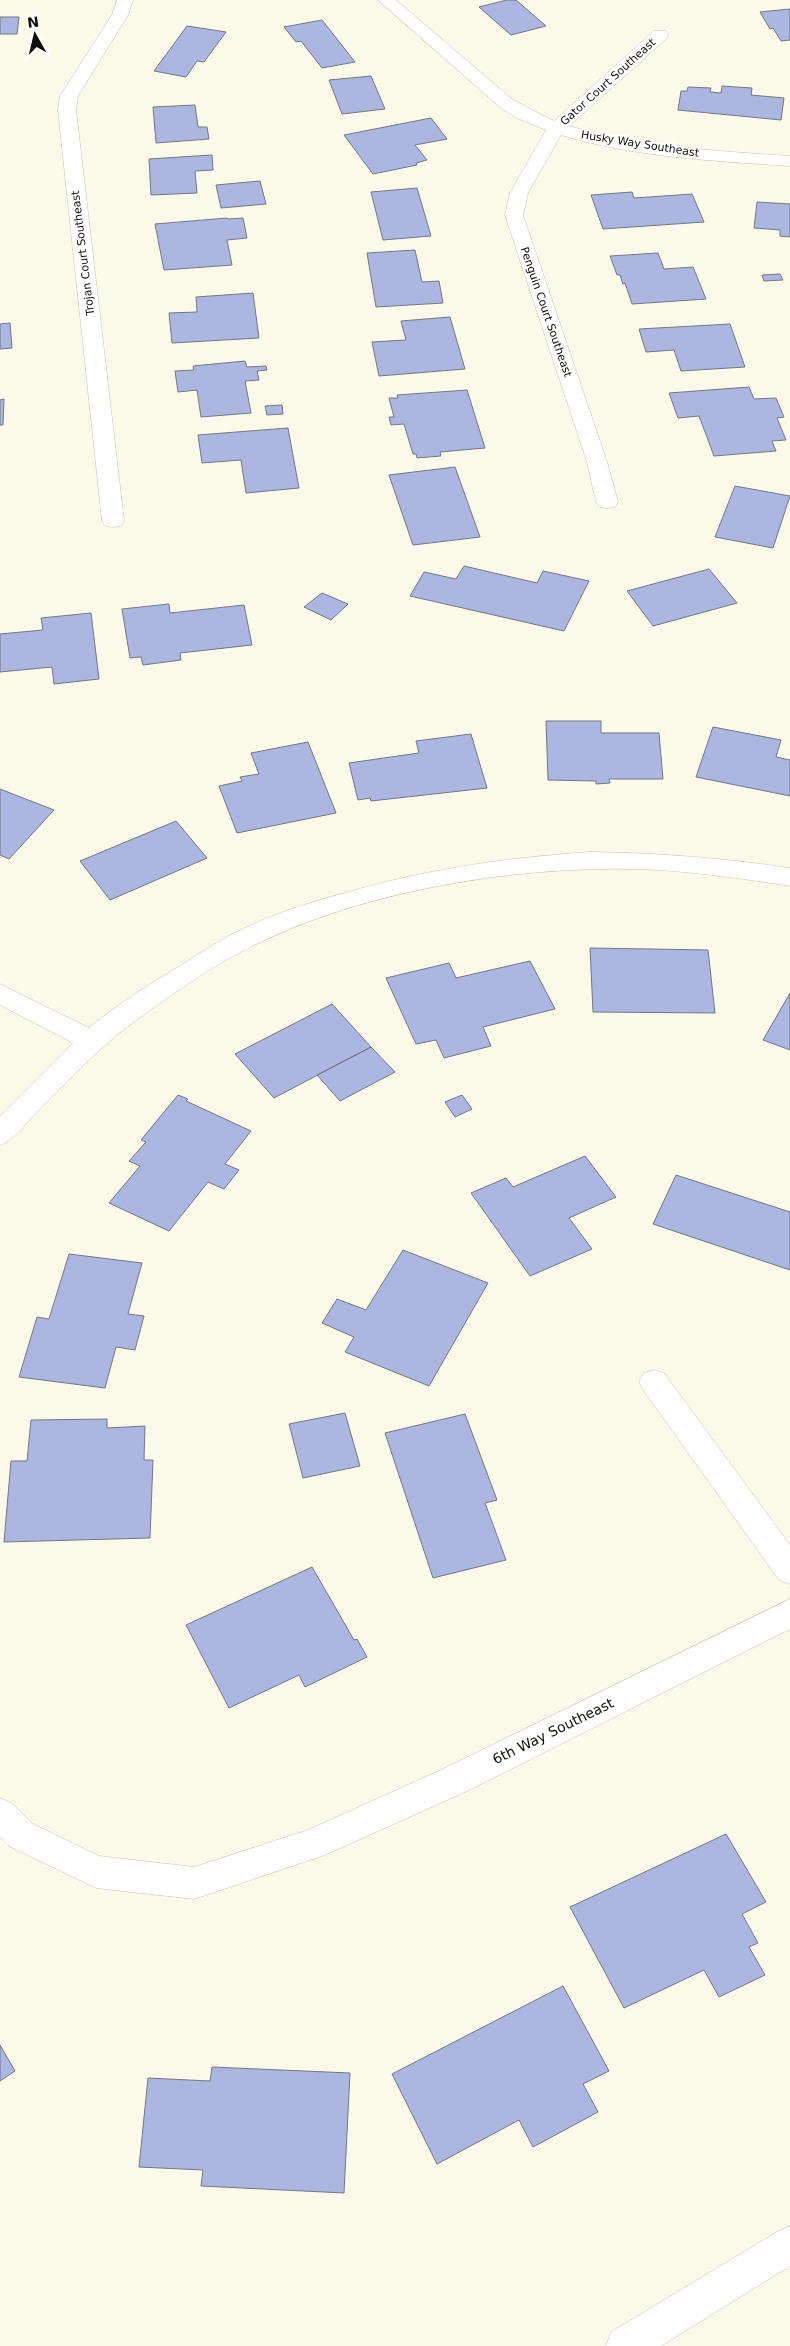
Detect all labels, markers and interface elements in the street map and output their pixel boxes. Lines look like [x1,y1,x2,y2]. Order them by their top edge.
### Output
north arrow [10,10,60,60]
text: N [26,13,40,31]
street label: Gator Court Southeast [558,35,659,128]
street label: Husky Way Southeast [580,128,701,160]
street label: Trojan Court Southeast [69,189,97,317]
street label: Penguin Court Southeast [518,245,575,379]
street label: 6th Way Southeast [490,1695,617,1767]

